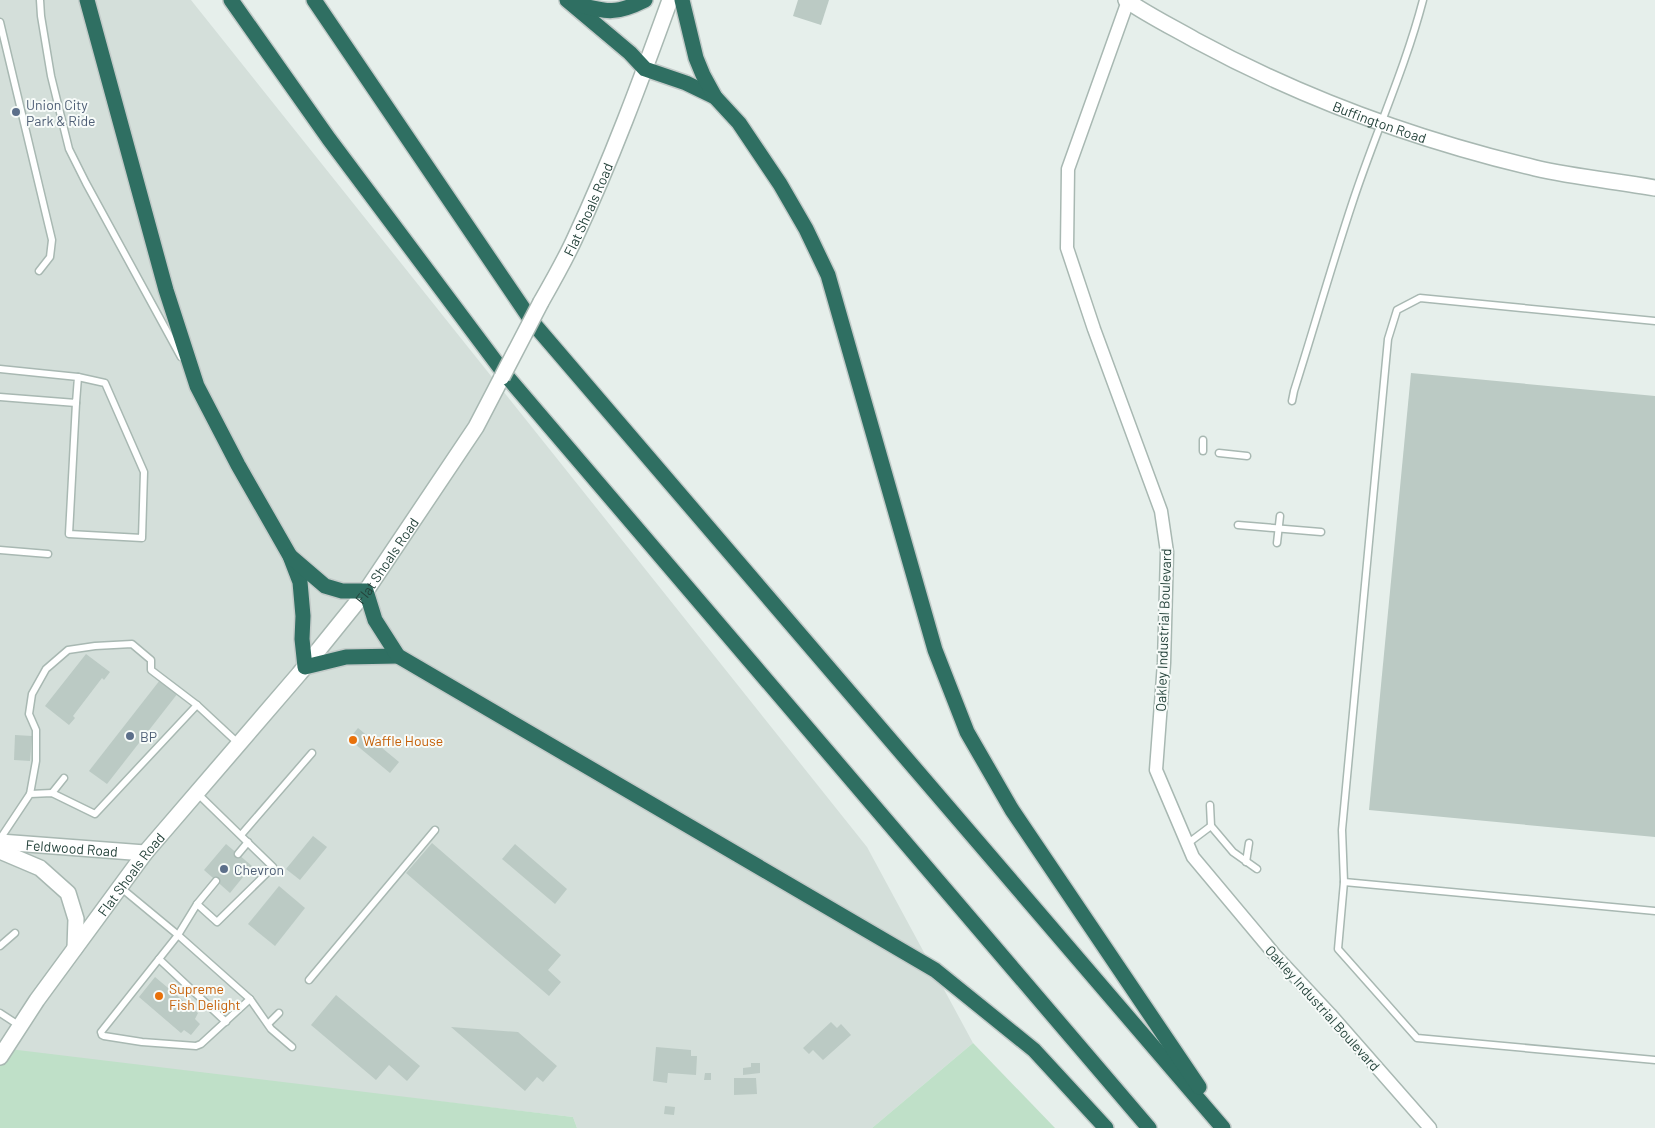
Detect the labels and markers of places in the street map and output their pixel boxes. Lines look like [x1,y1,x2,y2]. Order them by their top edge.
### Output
place label: Union City Park & Ride [26,96,96,129]
marker: Union City Park & Ride [10,106,22,118]
place label: BP [140,728,157,745]
marker: BP [124,730,136,742]
place label: Waffle House [363,732,443,749]
marker: Waffle House [347,734,359,746]
place label: Chevron [234,861,284,878]
marker: Chevron [218,863,230,875]
place label: Supreme Fish Delight [169,980,241,1013]
marker: Supreme Fish Delight [153,990,165,1002]

